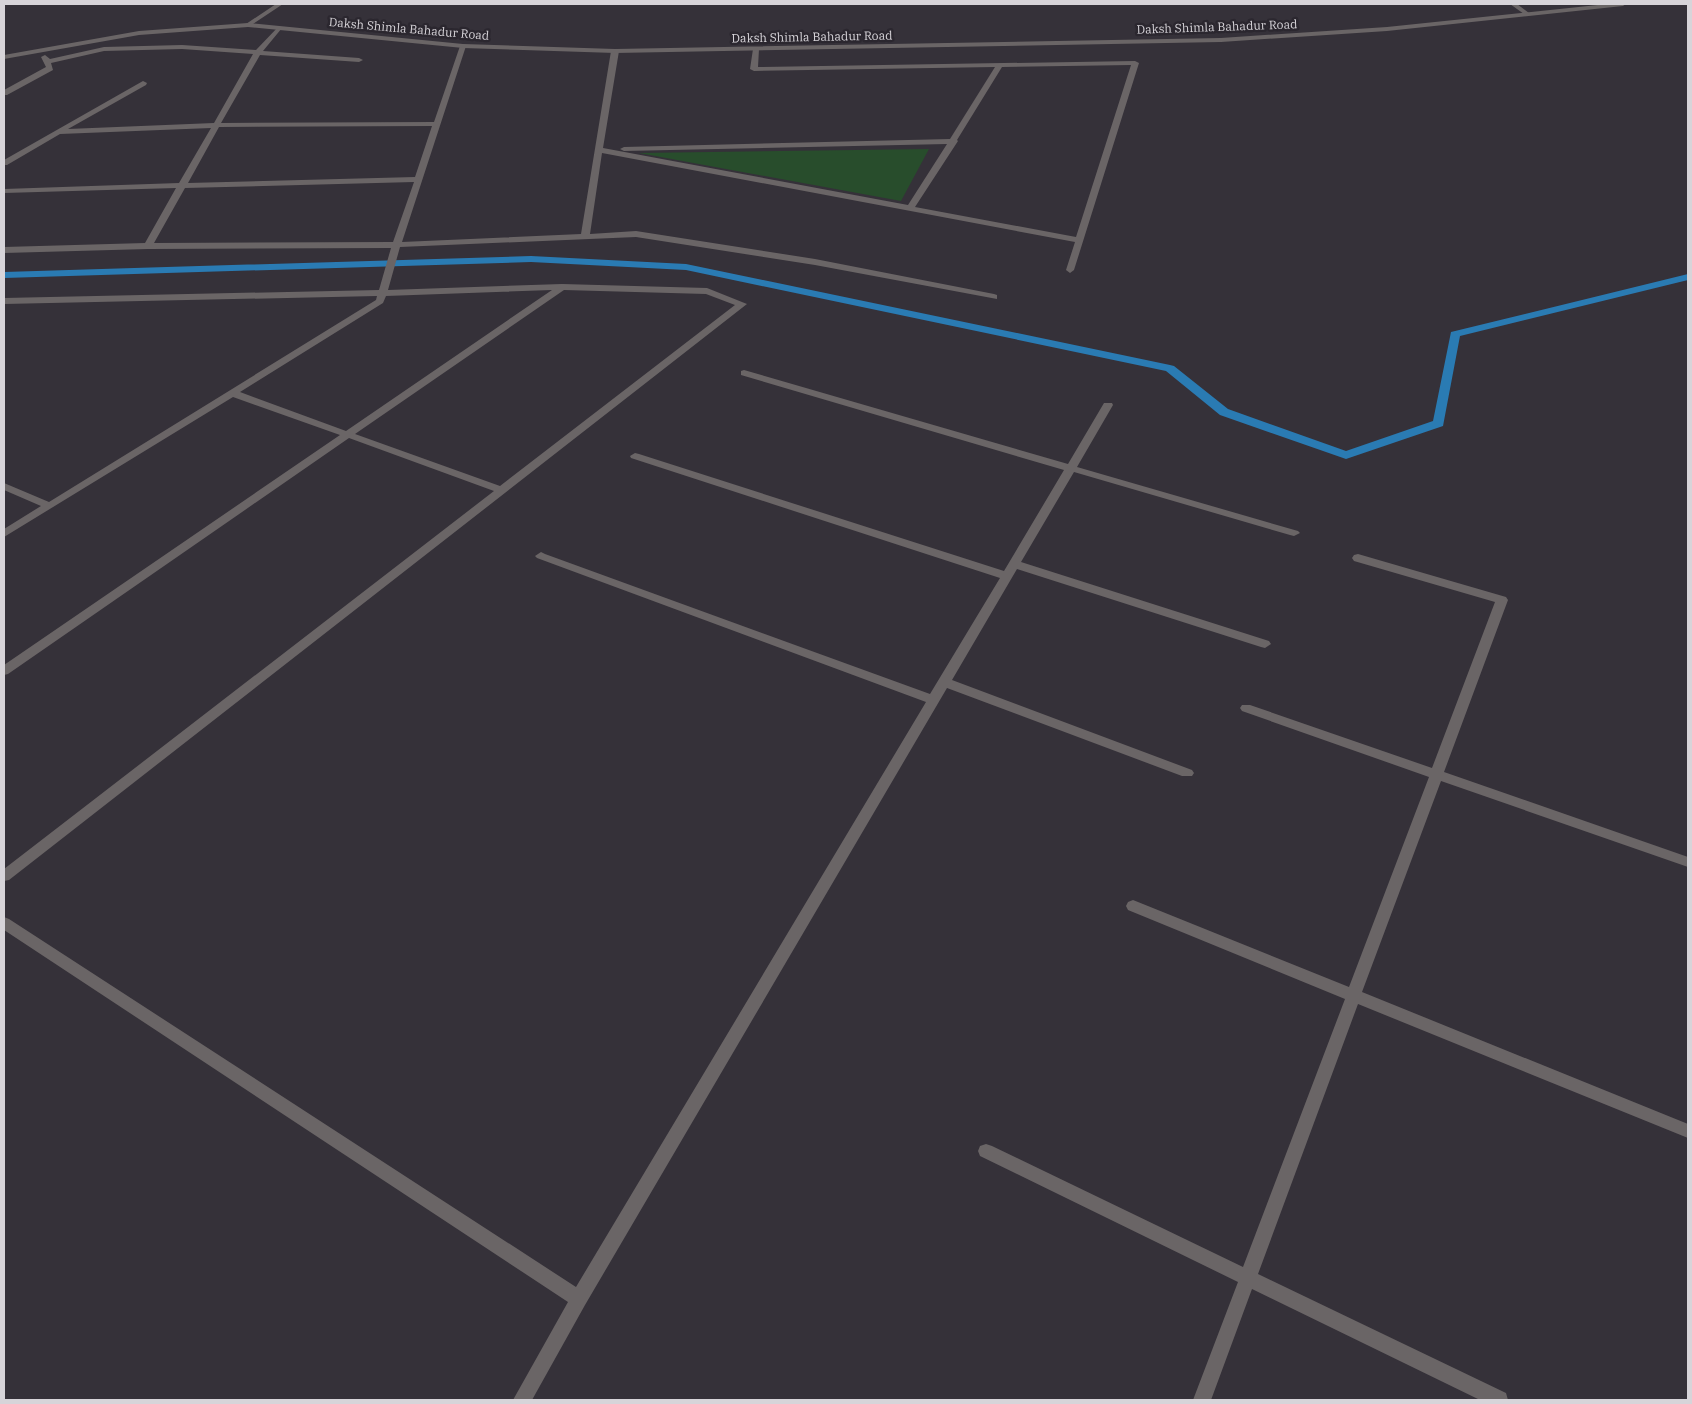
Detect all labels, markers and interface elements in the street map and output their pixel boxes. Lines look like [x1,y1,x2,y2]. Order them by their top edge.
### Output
street label: Daksh Shimla Bahadur Road [328,14,490,43]
street label: Daksh Shimla Bahadur Road [1136,16,1298,37]
street label: Daksh Shimla Bahadur Road [731,28,893,45]

